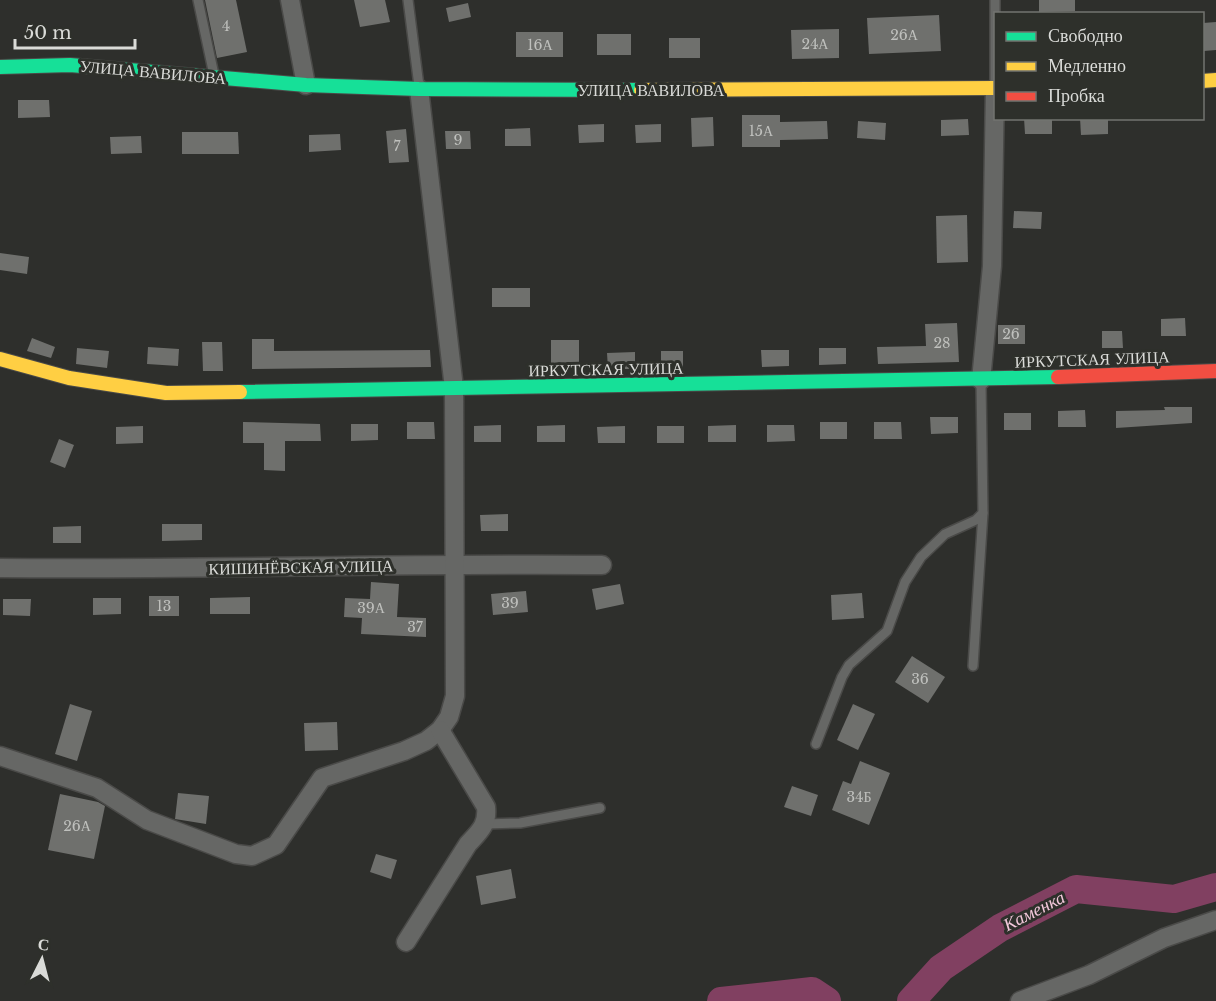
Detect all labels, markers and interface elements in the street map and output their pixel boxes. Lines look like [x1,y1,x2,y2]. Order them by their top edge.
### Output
scale bar [15,12,135,50]
legend [994,12,1204,120]
house number: 4 [222,17,230,35]
text: 50 m [24,22,72,44]
text: Свободно [1048,25,1123,47]
house number: 26А [890,26,919,44]
house number: 24А [802,35,829,53]
house number: 16А [527,36,554,54]
text: Медленно [1048,55,1126,77]
street label: УЛИЦА ВАВИЛОВА [79,56,227,88]
street label: УЛИЦА ВАВИЛОВА [578,80,725,100]
text: Пробка [1048,85,1105,107]
house number: 15А [749,122,774,140]
house number: 9 [453,131,463,149]
house number: 7 [393,137,401,155]
house number: 26 [1002,325,1020,343]
house number: 28 [933,334,951,352]
street label: ИРКУТСКАЯ УЛИЦА [1014,346,1170,372]
street label: ИРКУТСКАЯ УЛИЦА [528,358,684,380]
street label: КИШИНЁВСКАЯ УЛИЦА [208,555,394,579]
house number: 39 [501,594,519,612]
house number: 13 [157,597,171,615]
house number: 39А [357,599,386,617]
house number: 37 [407,618,424,636]
house number: 36 [911,670,929,688]
house number: 34Б [847,788,871,806]
house number: 26А [63,817,92,835]
water label: Каменка [999,886,1069,936]
north arrow [12,929,72,989]
text: С [37,934,50,955]

